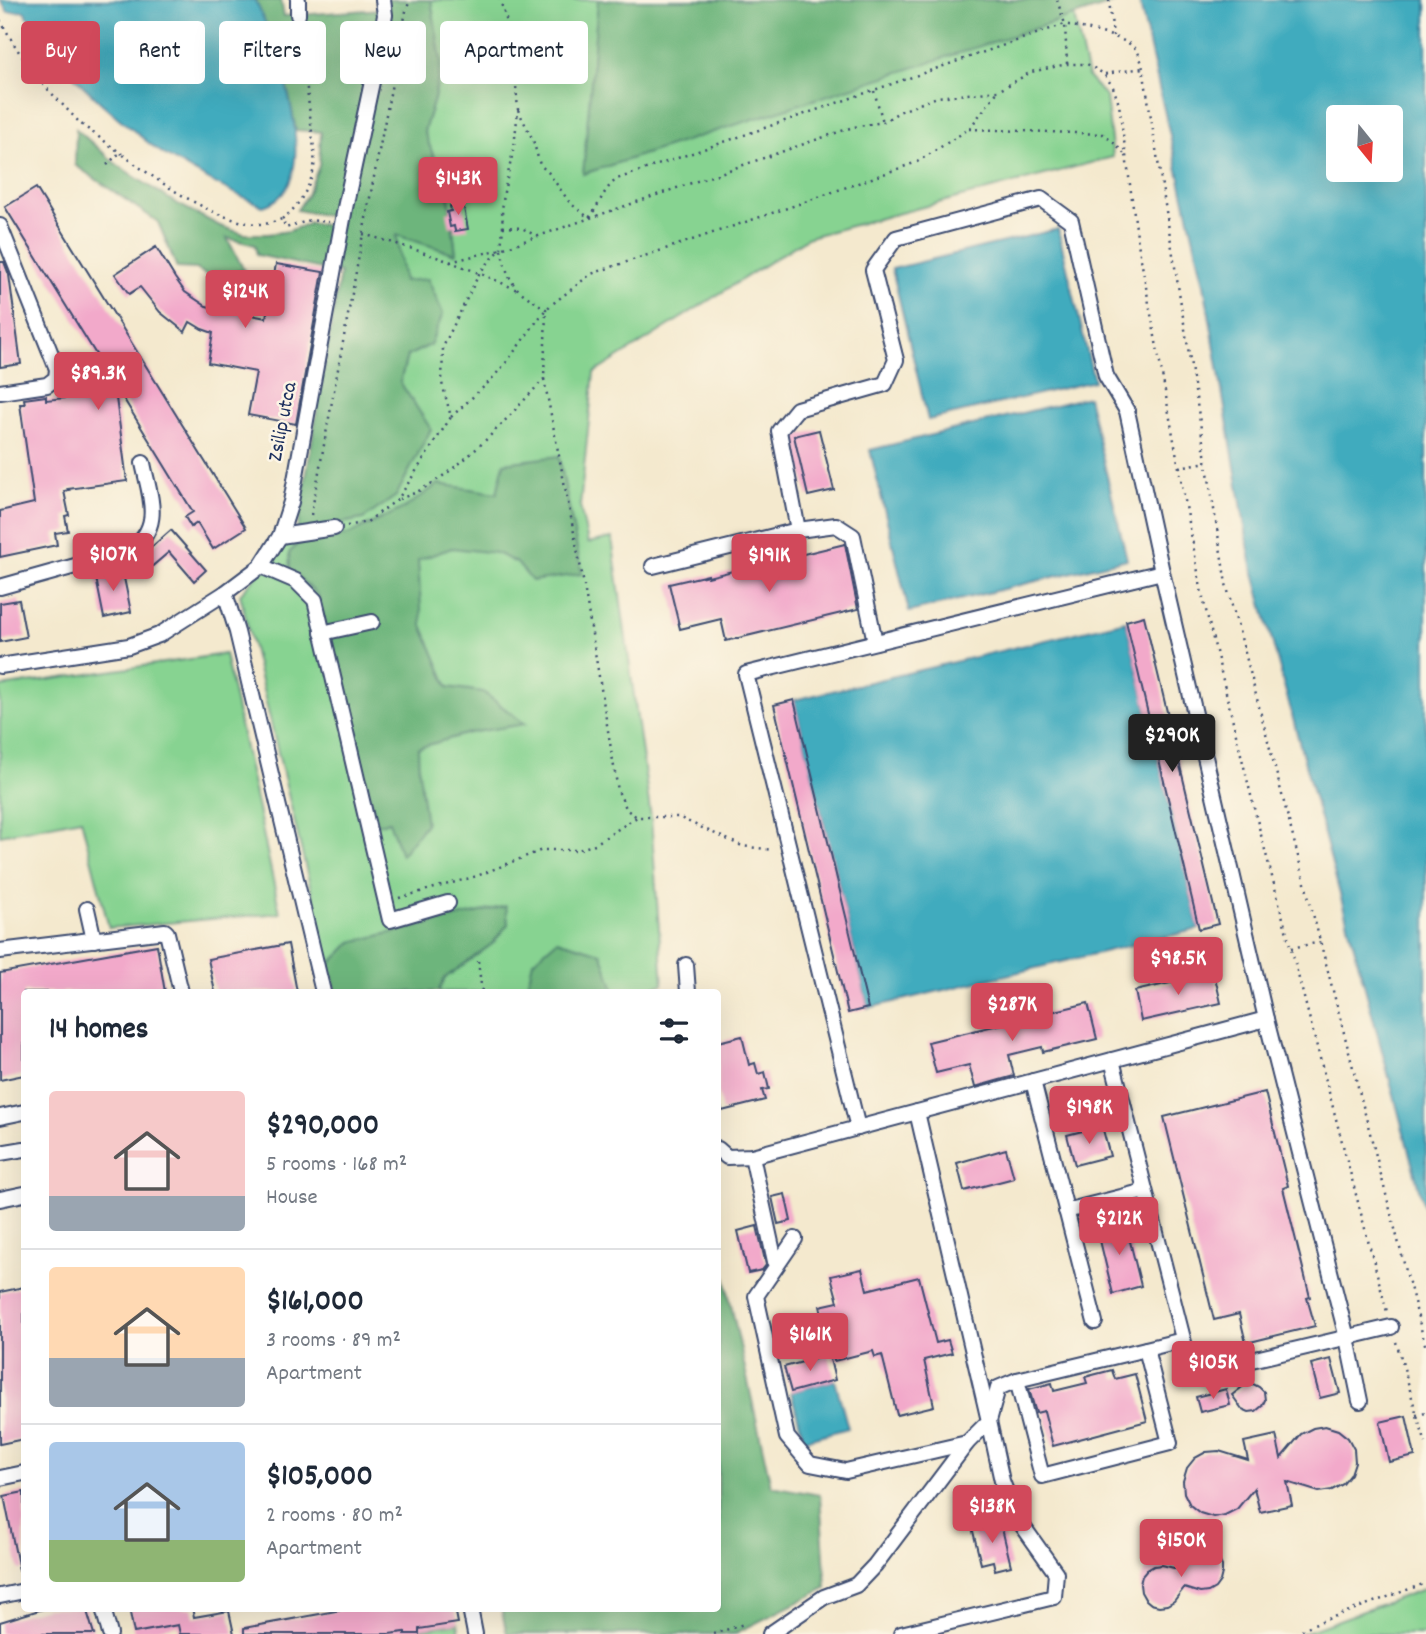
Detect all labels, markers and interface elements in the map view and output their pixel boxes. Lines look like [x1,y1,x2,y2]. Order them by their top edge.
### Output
chip: Buy [21,21,100,84]
chip: Rent [114,21,205,84]
chip: Filters [219,21,326,84]
chip: New [340,21,426,84]
chip: Apartment [440,21,588,84]
north arrow [1326,105,1404,182]
map controls [1326,105,1403,182]
pin: $143K [409,158,507,217]
text: $143K [434,163,482,196]
pin: $124K [196,270,294,330]
text: $124K [222,276,268,309]
pin: $89.3K [41,352,155,412]
text: $89.3K [70,358,126,391]
street label: Zsilip utca [262,379,307,464]
pin: $107K [64,534,162,593]
pin: $191K [720,534,818,594]
text: $107K [89,539,137,572]
text: $191K [748,540,790,573]
pin: $290K [1123,714,1221,774]
text: $290K [1144,720,1200,753]
pin: $98.5K [1121,937,1235,997]
text: $98.5K [1150,943,1206,976]
pin: $287K [963,984,1061,1043]
text: $287K [987,989,1037,1022]
text: 14 homes [49,1010,148,1053]
icon: filters [655,1012,693,1050]
pin: $198K [1040,1086,1138,1146]
text: $198K [1065,1092,1113,1125]
text: $290,000 [266,1106,379,1149]
icon: home [105,1119,189,1203]
text: 5 rooms · 168 m² [266,1149,407,1182]
text: House [266,1182,318,1215]
pin: $212K [1070,1198,1168,1257]
text: $212K [1095,1203,1143,1236]
text: $161,000 [266,1282,364,1325]
icon: home [105,1295,189,1379]
pin: $161K [761,1314,859,1373]
text: $161K [788,1319,832,1352]
text: 3 rooms · 89 m² [266,1325,401,1358]
pin: $105K [1164,1342,1262,1401]
text: $105K [1188,1347,1238,1380]
text: Apartment [266,1358,362,1391]
text: $105,000 [266,1457,373,1500]
icon: home [105,1470,189,1554]
pin: $138K [943,1486,1041,1545]
text: $138K [969,1491,1015,1524]
text: 2 rooms · 80 m² [266,1500,403,1533]
pin: $150K [1132,1520,1230,1579]
text: $150K [1156,1525,1206,1558]
text: Apartment [266,1533,362,1566]

